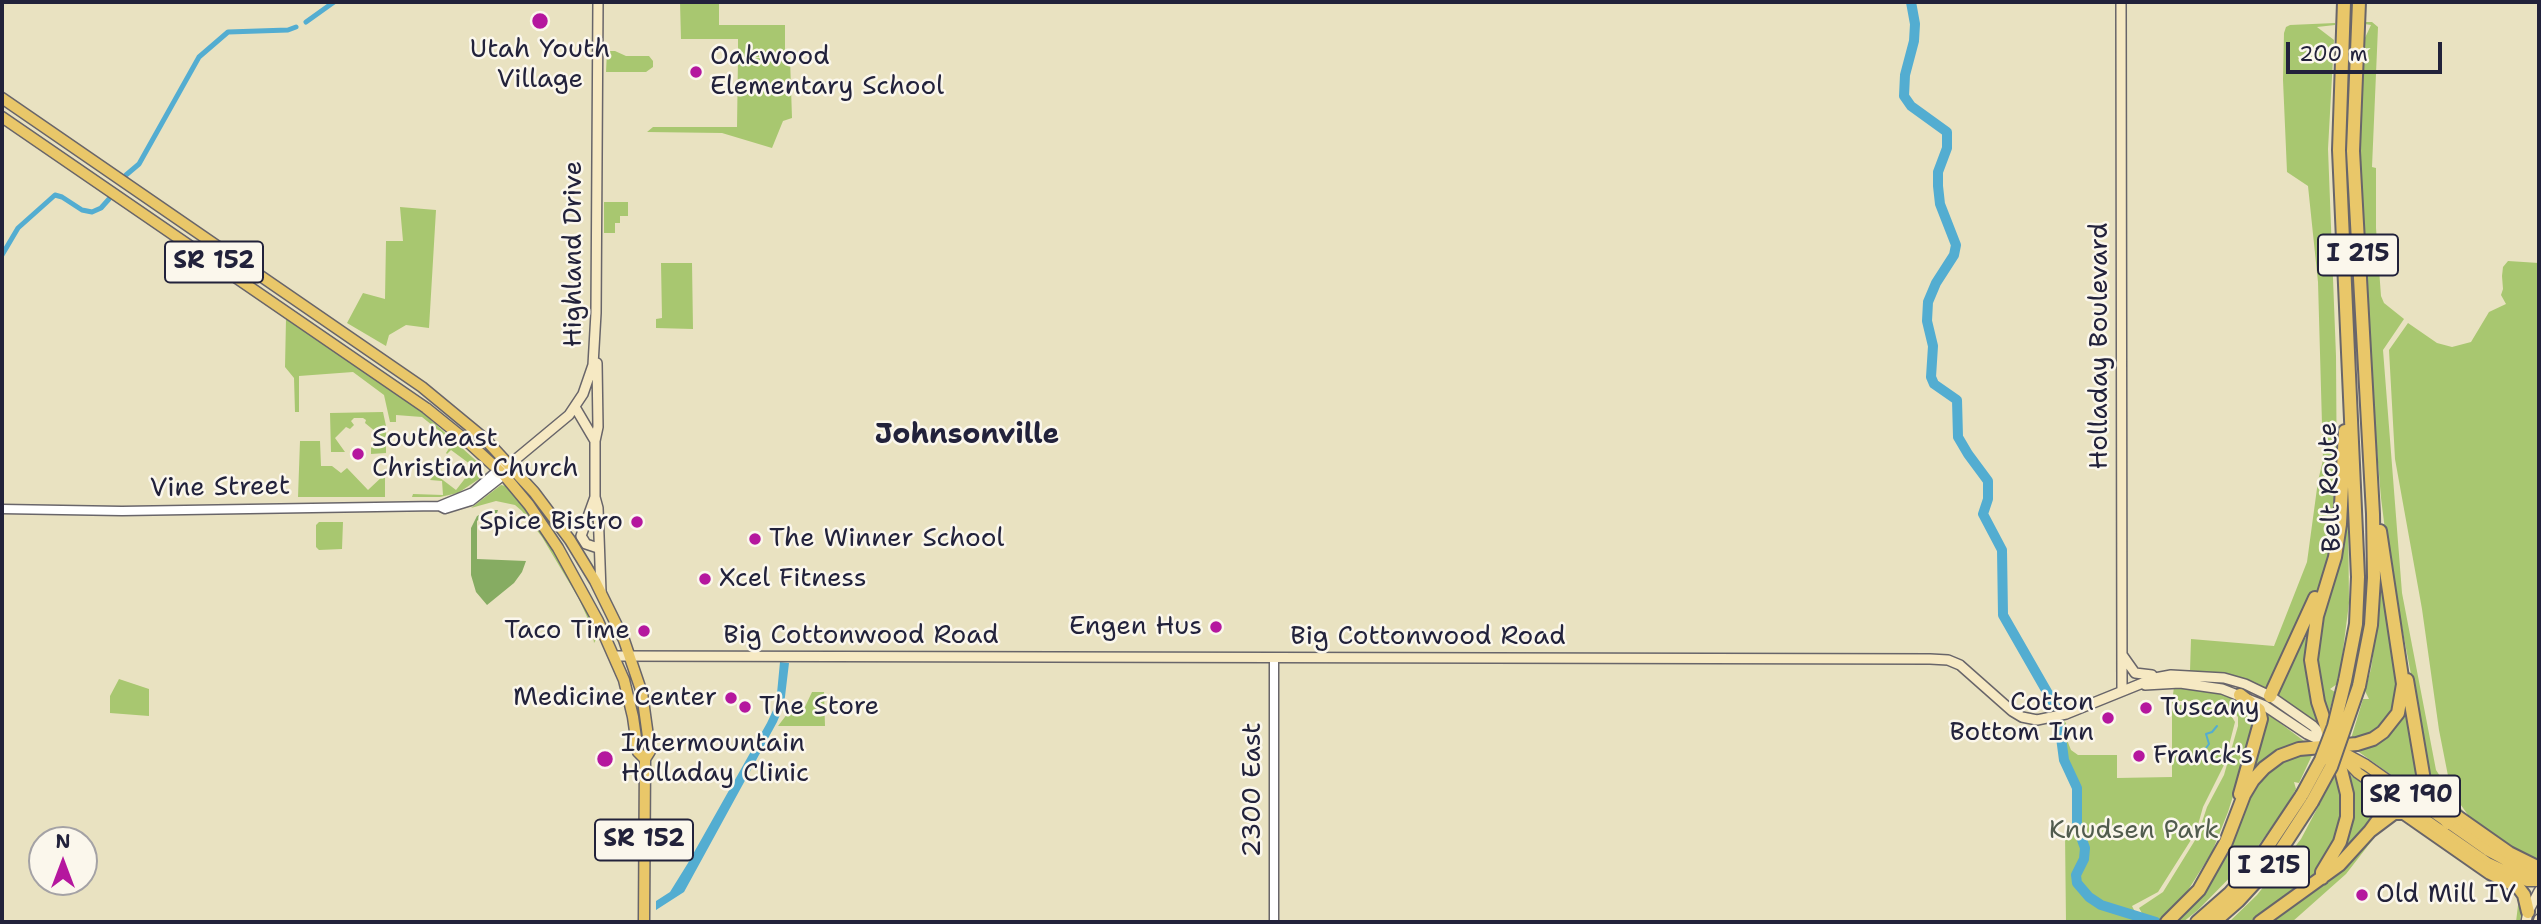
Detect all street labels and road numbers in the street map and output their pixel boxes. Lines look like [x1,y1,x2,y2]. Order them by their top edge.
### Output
street label: Highland Drive [558,161,590,347]
street label: Holladay Boulevard [2084,223,2116,469]
road number: I 215 [2318,234,2398,276]
road number: SR 152 [165,242,263,282]
street label: Belt Route [2313,421,2349,553]
street label: Vine Street [150,471,290,505]
street label: Big Cottonwood Road [723,620,999,652]
street label: Big Cottonwood Road [1290,621,1566,653]
street label: 2300 East [1237,722,1269,858]
road number: SR 190 [2362,776,2460,816]
road number: SR 152 [595,820,693,860]
road number: I 215 [2229,846,2309,888]

